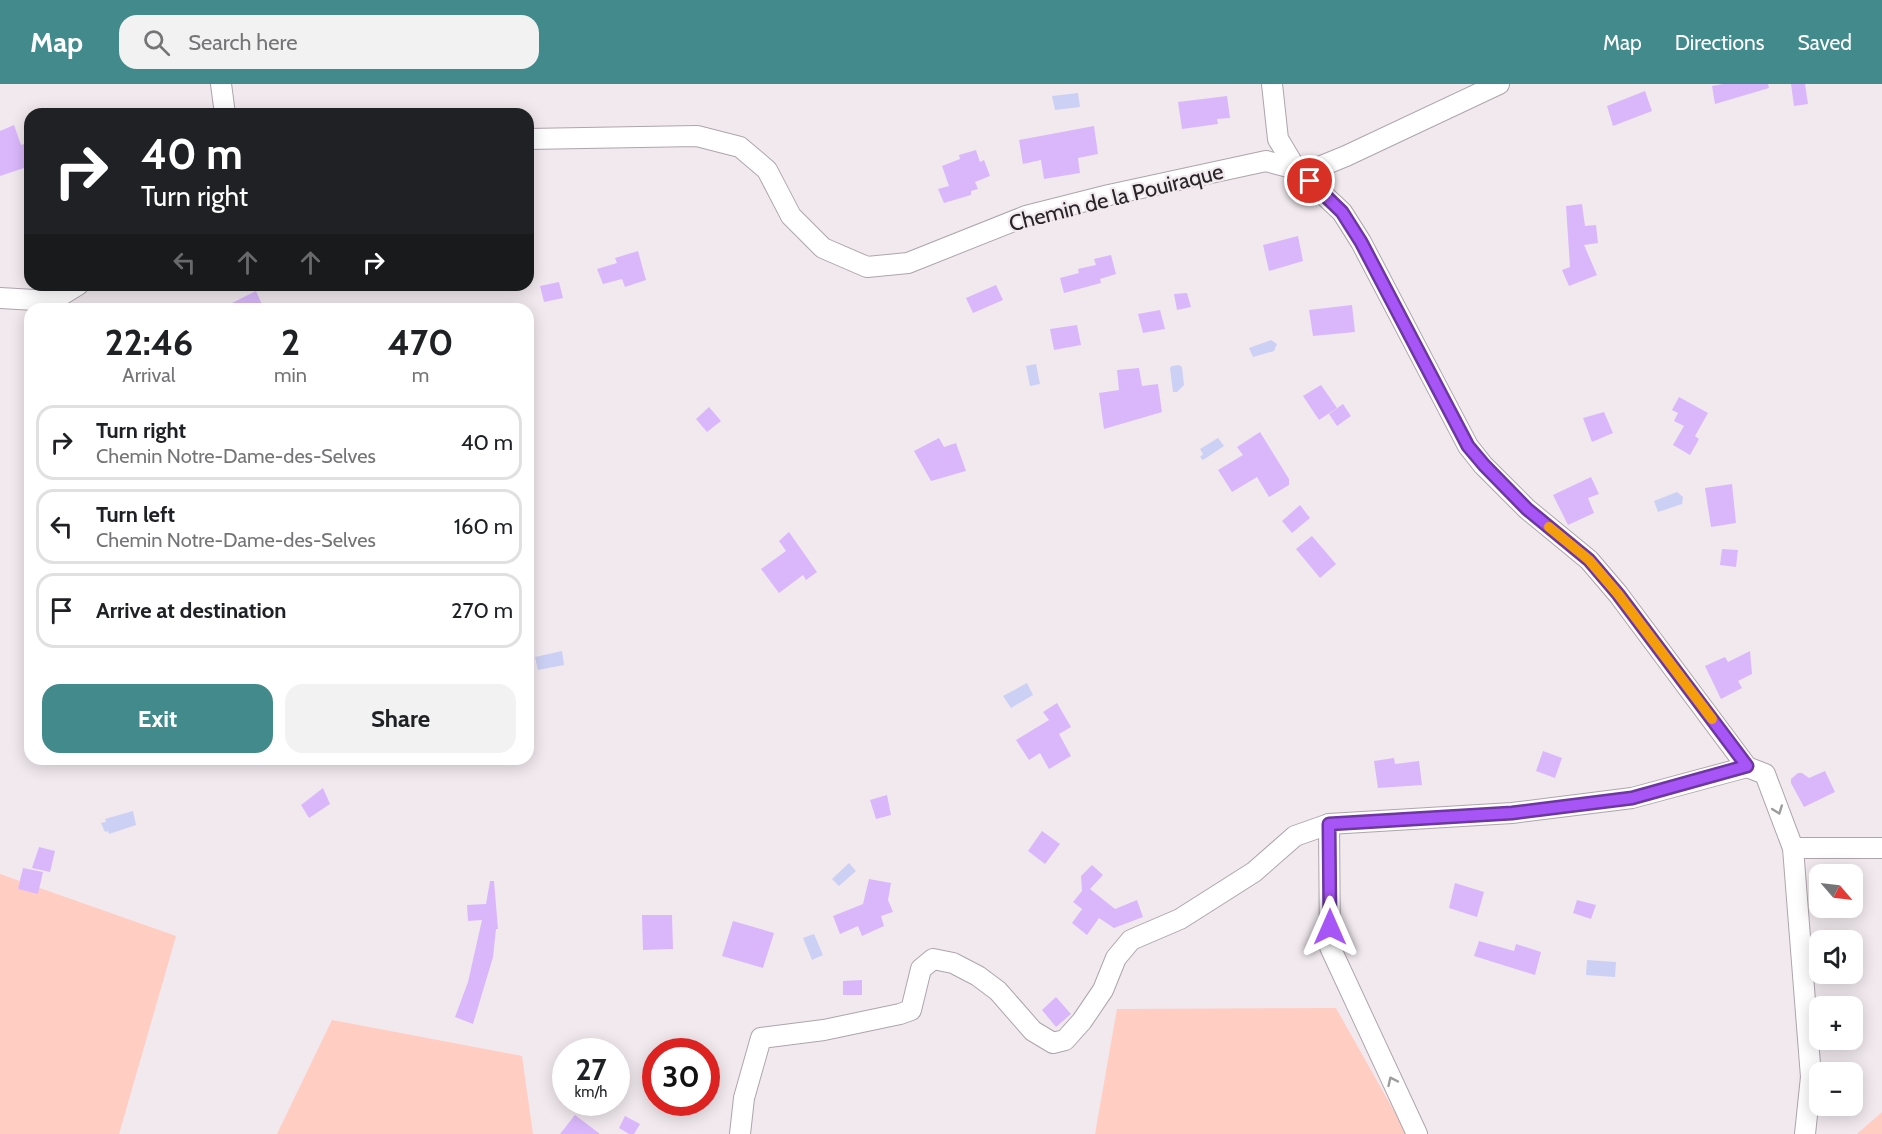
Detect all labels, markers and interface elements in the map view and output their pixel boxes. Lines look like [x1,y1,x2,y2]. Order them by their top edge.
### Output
search box [119,15,539,69]
text: Map [30,25,83,59]
icon: search [140,26,173,59]
text: Search here [188,29,297,56]
text: Map [1603,30,1642,55]
text: Directions [1675,30,1764,55]
text: Saved [1797,30,1852,55]
text: 40 m [141,128,243,180]
icon: right [42,132,120,210]
pin [1284,155,1335,206]
street label: Chemin de la Pouiraque [1006,158,1226,237]
icon: arrive [1293,164,1326,197]
text: Turn right [141,180,248,213]
icon: left [168,246,201,279]
icon: ahead [231,246,264,279]
icon: ahead [294,246,327,279]
icon: right [357,246,390,279]
text: 22:46 [105,320,193,364]
text: 2 [281,320,300,364]
text: 470 [388,320,453,364]
text: Arrival [122,363,176,387]
text: min [274,363,307,387]
text: m [412,363,429,387]
text: Turn right [96,417,186,444]
icon: right [45,426,78,459]
text: 40 m [461,429,513,456]
text: Chemin Notre-Dame-des-Selves [96,444,376,468]
text: Turn left [96,501,175,528]
icon: left [45,510,78,543]
text: 160 m [454,513,513,540]
text: Chemin Notre-Dame-des-Selves [96,528,376,552]
icon: arrive [45,594,78,627]
text: Arrive at destination [96,597,286,624]
text: 270 m [451,597,513,624]
button: Exit [42,684,273,753]
button: Share [285,684,516,753]
one-way arrow [1771,805,1784,815]
north arrow [1809,864,1863,918]
map controls [1809,864,1863,1116]
position arrow [1298,895,1362,959]
button: sound [1809,930,1863,984]
button: + [1809,996,1863,1050]
speed limit sign: 30 [642,1038,720,1116]
text: 27 [575,1051,607,1088]
button: − [1809,1062,1863,1116]
one-way arrow [1387,1077,1399,1088]
text: km/h [575,1083,607,1101]

